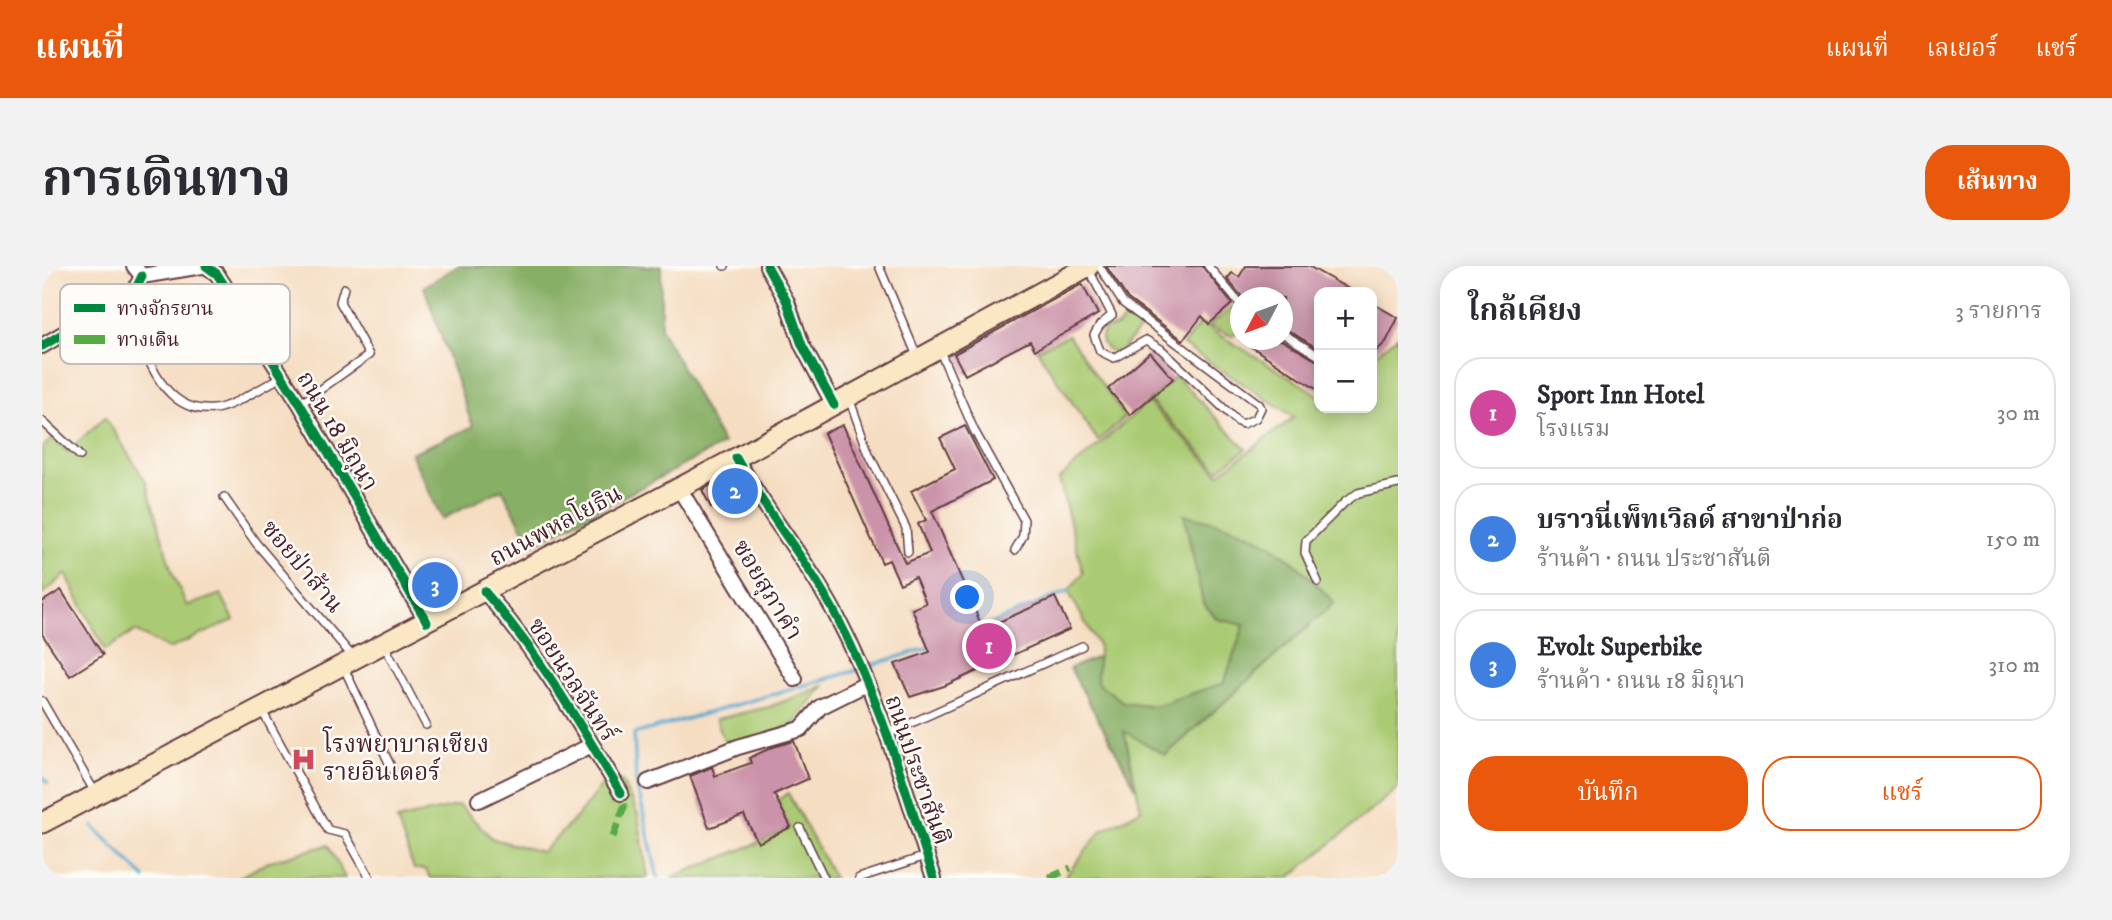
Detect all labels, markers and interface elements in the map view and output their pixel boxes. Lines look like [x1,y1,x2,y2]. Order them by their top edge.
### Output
text: แผนที่ [35,28,124,69]
text: แผนที่ [1826,34,1889,64]
text: เลเยอร์ [1927,34,1998,64]
text: แชร์ [2036,34,2077,64]
button: เส้นทาง [1925,145,2070,220]
text: การเดินทาง [42,150,291,212]
legend [60,284,290,364]
north arrow [1230,287,1293,350]
map controls [1314,287,1377,413]
button: + [1314,287,1377,350]
text: ใกล้เคียง [1468,293,1582,330]
text: 3 รายการ [1955,297,2042,326]
text: ทางจักรยาน [117,298,213,321]
text: ทางเดิน [117,329,179,352]
button: − [1314,350,1377,413]
street label: ถนน 18 มิถุนา [290,366,384,496]
text: Sport Inn Hotel [1537,379,1704,412]
text: 1 [1489,399,1497,428]
text: 30 m [1997,399,2040,428]
text: โรงแรม [1537,415,1610,444]
pin: 2 [712,465,758,517]
street label: ถนนพหลโยธิน [483,475,628,574]
text: บราวนี่เพ็ทเวิลด์ สาขาป่าก่อ [1537,504,1843,537]
street label: ซอยป่าส้าน [254,514,350,620]
text: 2 [1487,525,1499,554]
text: 150 m [1986,525,2040,554]
street label: ซอยสุภาคำ [725,534,809,646]
text: ร้านค้า · ถนน ประชาสันติ [1537,545,1771,574]
pin: 3 [412,559,458,611]
your location [950,580,984,614]
street label: ซอยนวลจันทร์ [521,611,625,748]
pin: 1 [966,620,1012,672]
text: Evolt Superbike [1537,631,1702,664]
text: 3 [1489,651,1497,680]
text: 310 m [1988,651,2040,680]
text: ร้านค้า · ถนน 18 มิถุนา [1537,667,1745,696]
street label: ถนนประชาสันติ [877,691,957,849]
place label: โรงพยาบาลเชียง รายอินเดอร์ [322,726,489,788]
hospital icon: โรงพยาบาลเชียง รายอินเดอร์ [289,745,317,773]
button: บันทึก [1468,756,1748,831]
button: แชร์ [1762,756,2042,831]

